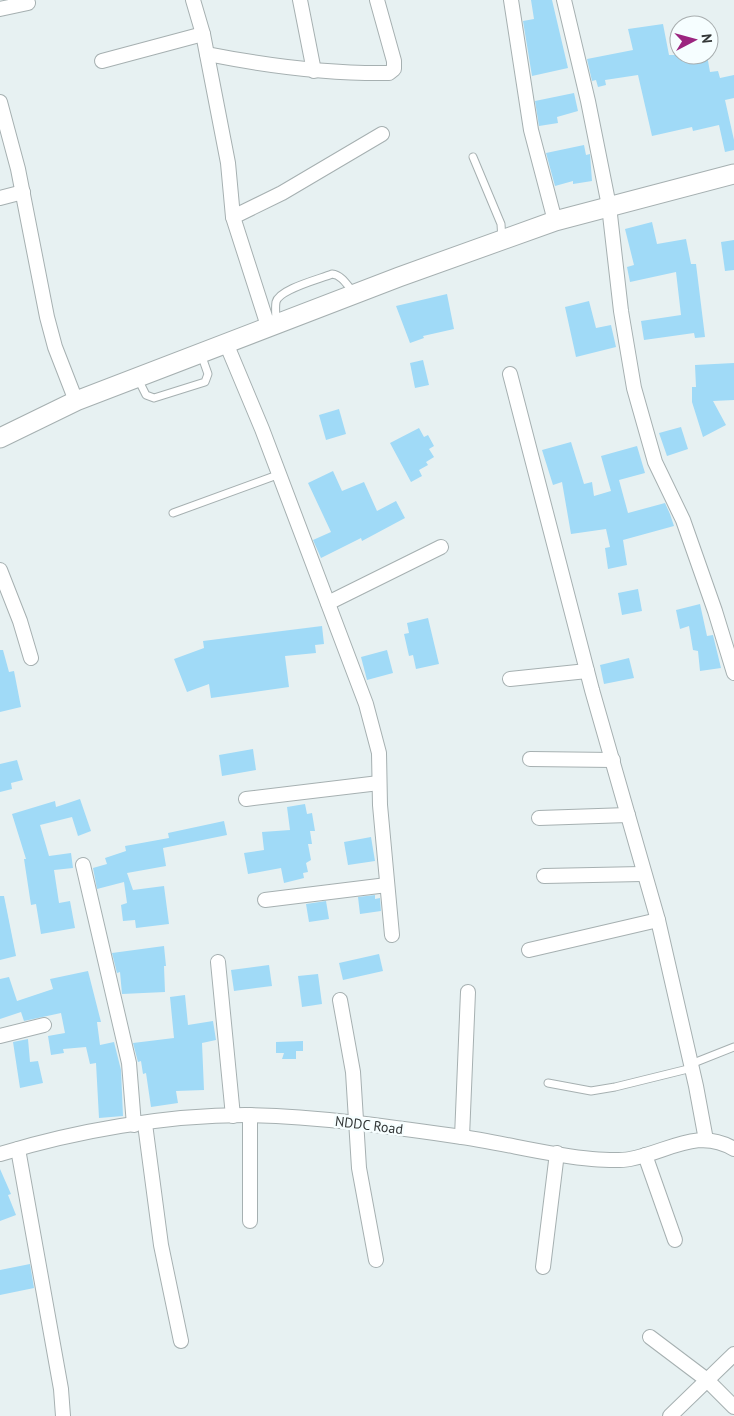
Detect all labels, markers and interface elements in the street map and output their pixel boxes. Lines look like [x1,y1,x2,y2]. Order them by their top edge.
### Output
north arrow [669,15,719,65]
text: N [697,33,716,44]
street label: NDDC Road [334,1112,404,1138]

